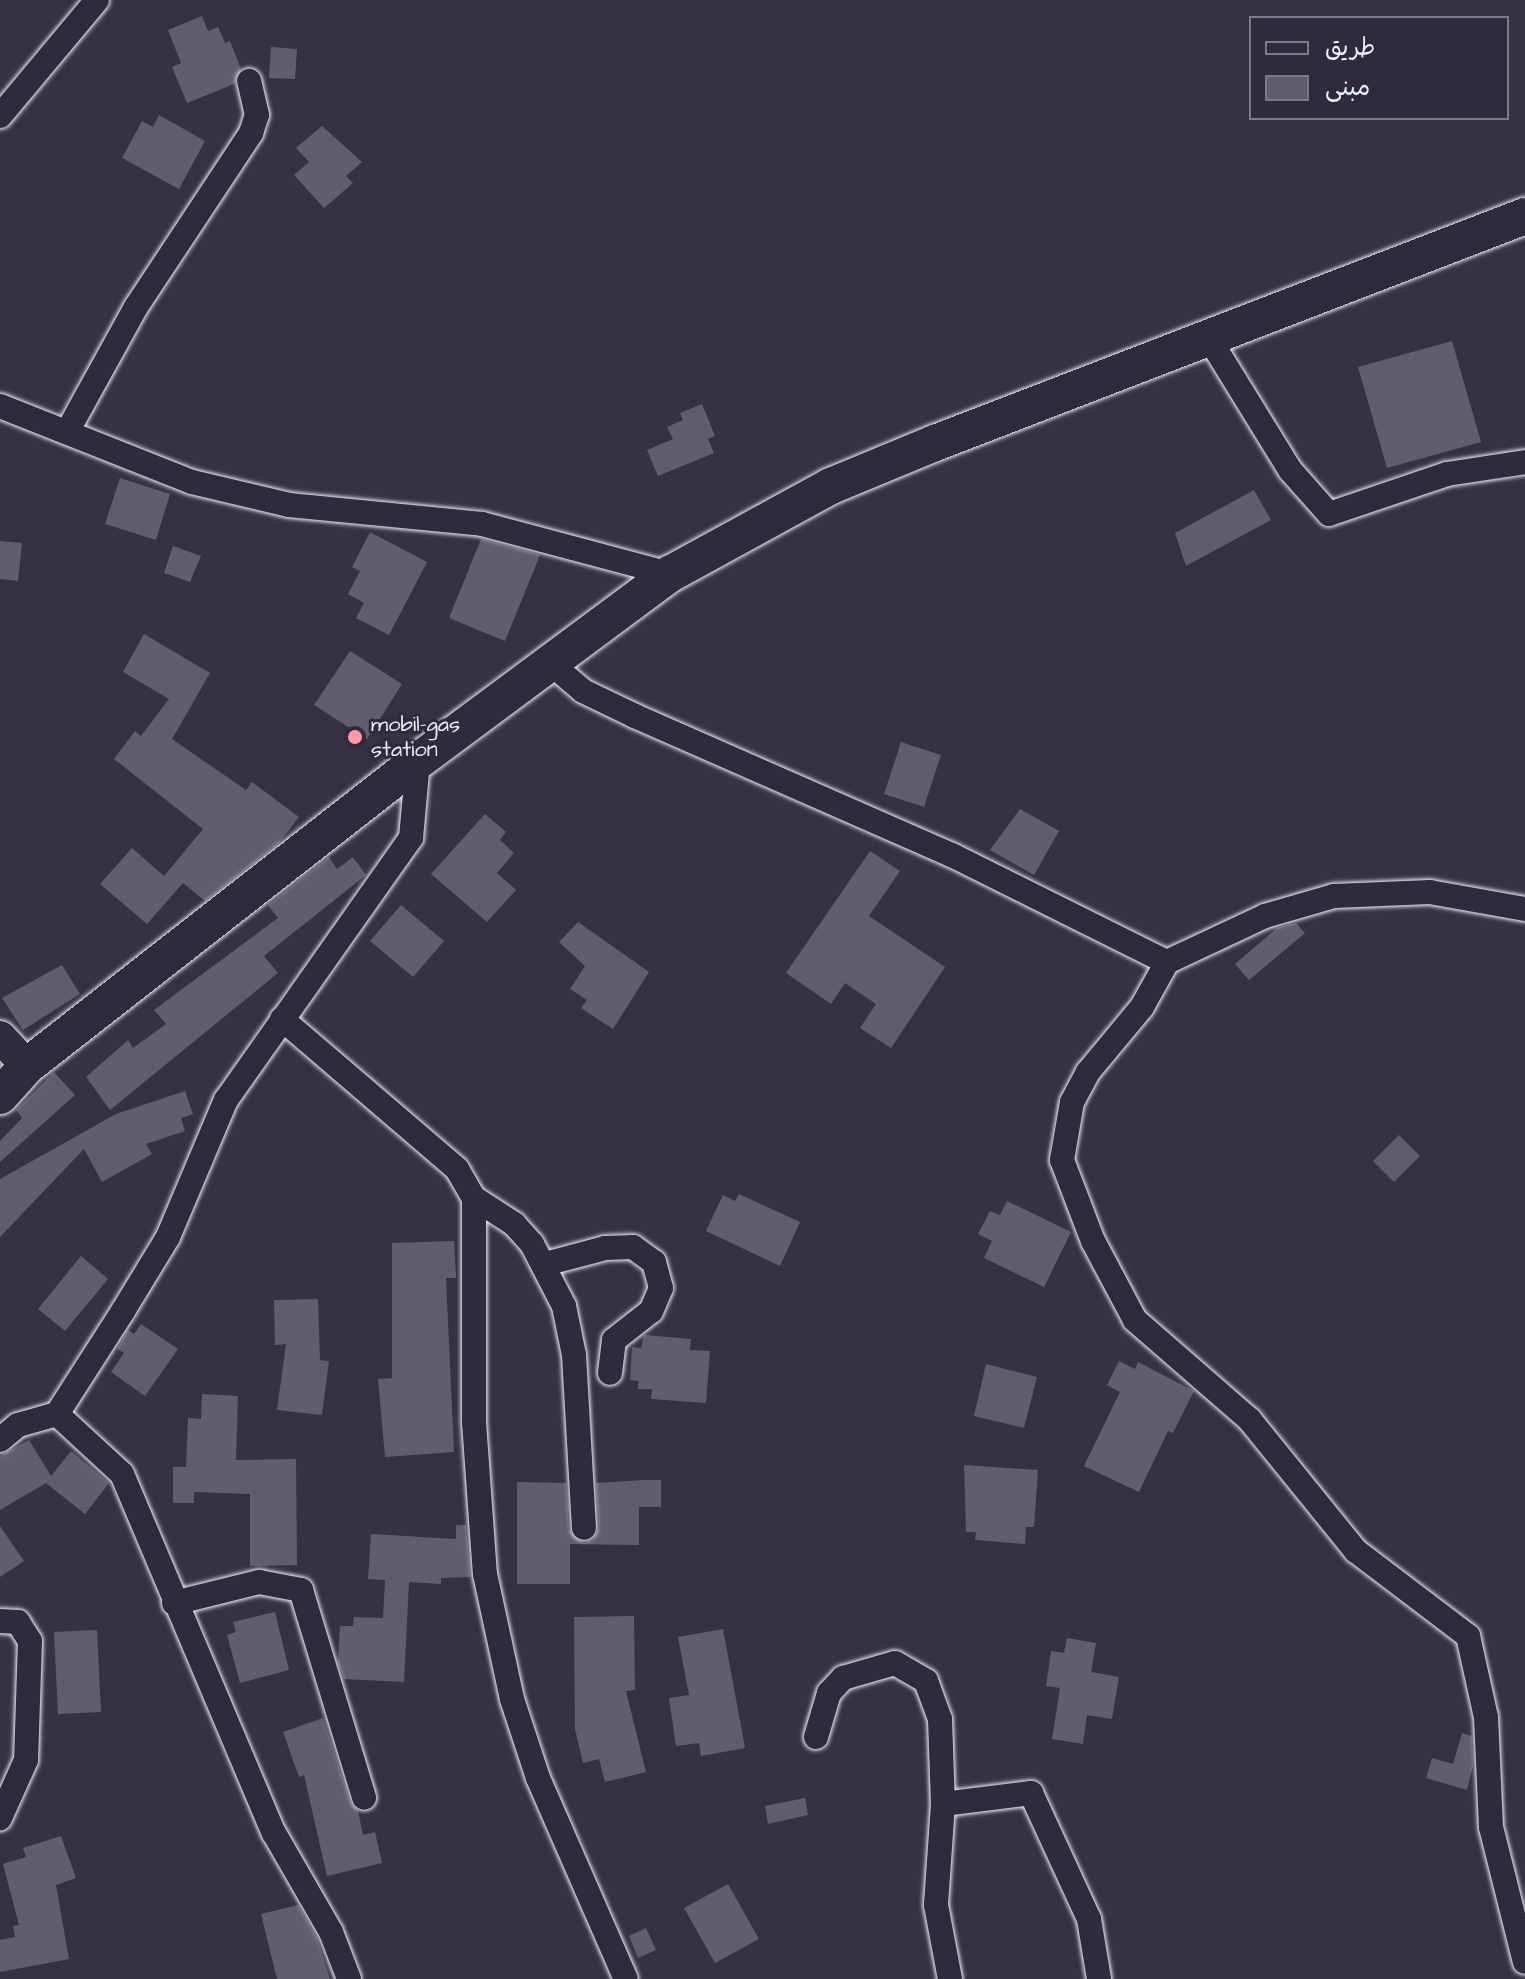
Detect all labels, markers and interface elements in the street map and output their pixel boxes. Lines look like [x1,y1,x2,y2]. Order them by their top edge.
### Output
legend [1249,16,1509,120]
text: طريق [1325,31,1375,65]
text: مبنى [1325,71,1370,105]
place label: mobil-gas station [371,711,460,762]
marker: mobil-gas station [346,728,364,746]

